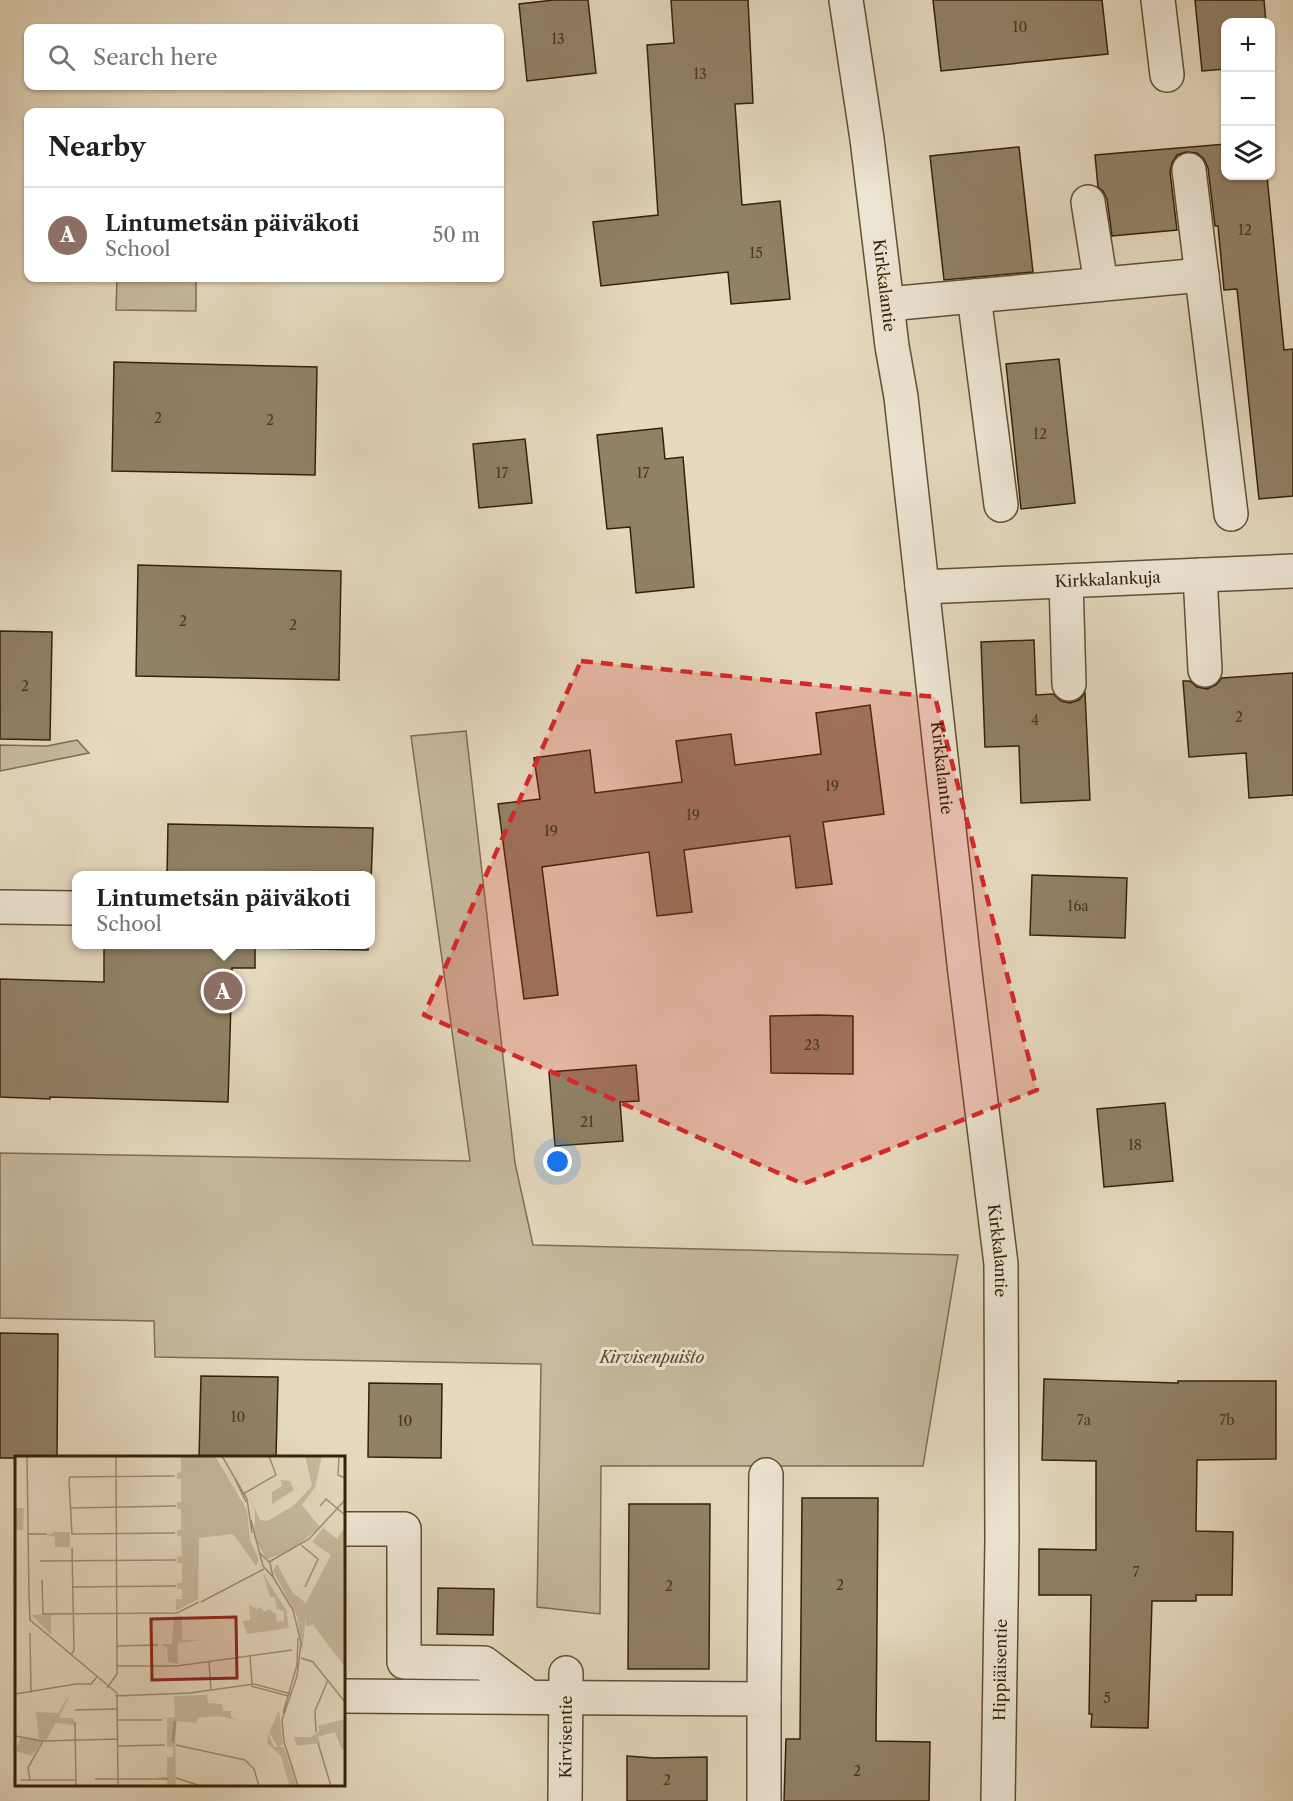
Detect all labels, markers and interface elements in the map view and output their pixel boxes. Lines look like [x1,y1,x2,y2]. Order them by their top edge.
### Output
house number: 10 [1013,18,1027,36]
map controls [1221,18,1275,180]
button: + [1221,18,1275,72]
search box [24,24,504,90]
house number: 13 [551,30,565,48]
icon: search [45,41,78,74]
text: Search here [93,44,218,71]
house number: 13 [693,65,707,83]
button: − [1221,72,1275,126]
button: layers [1221,126,1275,180]
text: Nearby [48,131,146,163]
text: Lintumetsän päiväkoti [105,210,359,237]
house number: 12 [1238,221,1252,239]
text: A [60,223,75,247]
text: 50 m [433,223,480,247]
text: School [105,237,170,261]
street label: Kirkkalantie [869,238,900,333]
house number: 15 [749,244,763,262]
house number: 2 [154,409,162,427]
house number: 2 [266,411,274,429]
house number: 12 [1033,425,1047,443]
house number: 17 [496,464,508,482]
house number: 17 [637,464,649,482]
street label: Kirkkalankuja [1054,567,1162,591]
house number: 2 [179,612,187,630]
house number: 2 [289,616,297,634]
house number: 2 [21,677,29,695]
house number: 2 [1235,708,1243,726]
house number: 4 [1031,711,1039,729]
street label: Kirkkalantie [927,720,957,815]
house number: 19 [825,777,839,795]
house number: 19 [686,806,700,824]
house number: 19 [544,822,558,840]
popup [72,871,375,949]
text: Lintumetsän päiväkoti [96,885,351,912]
house number: 16a [1067,897,1089,915]
text: School [96,912,162,936]
pin: A [204,968,242,1014]
house number: 23 [804,1036,820,1054]
house number: 21 [580,1113,594,1131]
house number: 18 [1128,1136,1142,1154]
your location [543,1147,572,1176]
street label: Kirkkalantie [984,1203,1011,1297]
park label: Kirvisenpuisto [598,1347,704,1367]
house number: 10 [231,1408,245,1426]
house number: 7a [1077,1411,1092,1429]
house number: 7b [1219,1411,1235,1429]
house number: 10 [398,1412,412,1430]
inset map [15,1456,345,1786]
house number: 7 [1133,1563,1140,1581]
house number: 2 [836,1576,844,1594]
house number: 2 [665,1577,673,1595]
street label: Hippiäisentie [989,1619,1011,1721]
house number: 5 [1103,1689,1111,1707]
street label: Kirvisentie [555,1695,576,1779]
house number: 2 [853,1762,861,1780]
house number: 2 [663,1771,671,1789]

